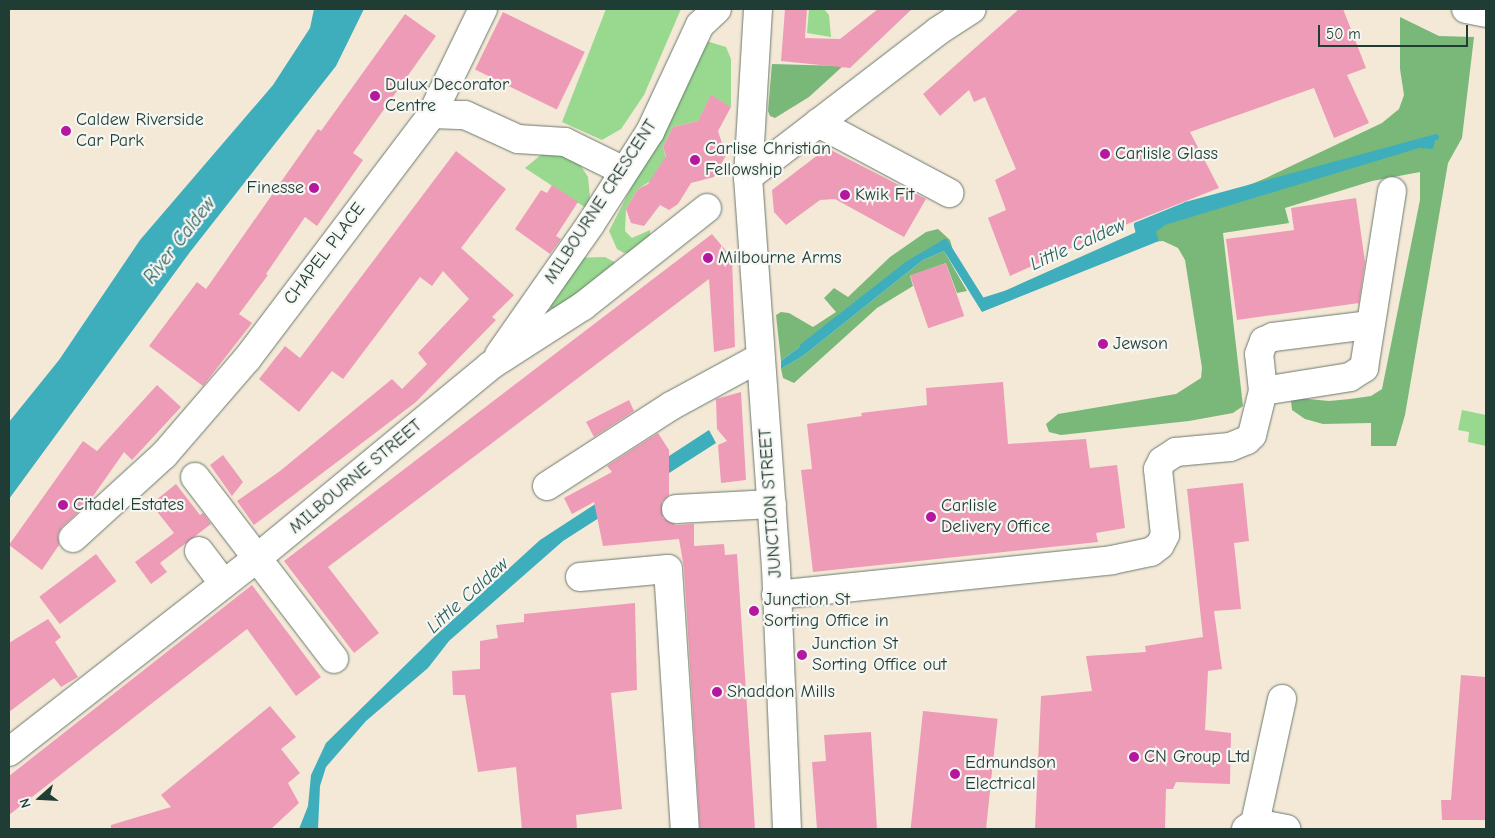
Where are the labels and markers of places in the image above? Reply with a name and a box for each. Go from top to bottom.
place label: Dulux Decorator Centre [385,75,509,118]
marker: Dulux Decorator Centre [369,90,381,102]
place label: Caldew Riverside Car Park [76,110,204,152]
marker: Caldew Riverside Car Park [60,125,72,137]
place label: Carlise Christian Fellowship [705,139,831,182]
place label: Carlisle Glass [1115,143,1218,165]
marker: Carlisle Glass [1099,148,1111,160]
marker: Carlise Christian Fellowship [689,154,701,166]
place label: Finesse [247,177,304,199]
marker: Finesse [308,182,320,194]
place label: Kwik Fit [855,184,914,206]
marker: Kwik Fit [839,189,851,201]
place label: Milbourne Arms [718,247,842,269]
marker: Milbourne Arms [702,252,714,264]
place label: Jewson [1113,333,1168,355]
marker: Jewson [1097,338,1109,350]
place label: Citadel Estates [73,494,184,516]
place label: Carlisle Delivery Office [941,496,1050,538]
marker: Citadel Estates [57,499,69,511]
marker: Carlisle Delivery Office [925,511,937,523]
place label: Junction St Sorting Office in [764,590,889,632]
marker: Junction St Sorting Office in [748,605,760,617]
place label: Junction St Sorting Office out [812,634,947,676]
marker: Junction St Sorting Office out [796,649,808,661]
place label: Shaddon Mills [727,681,835,703]
marker: Shaddon Mills [711,686,723,698]
place label: CN Group Ltd [1144,746,1250,768]
marker: CN Group Ltd [1128,751,1140,763]
place label: Edmundson Electrical [965,753,1056,796]
marker: Edmundson Electrical [949,768,961,780]

